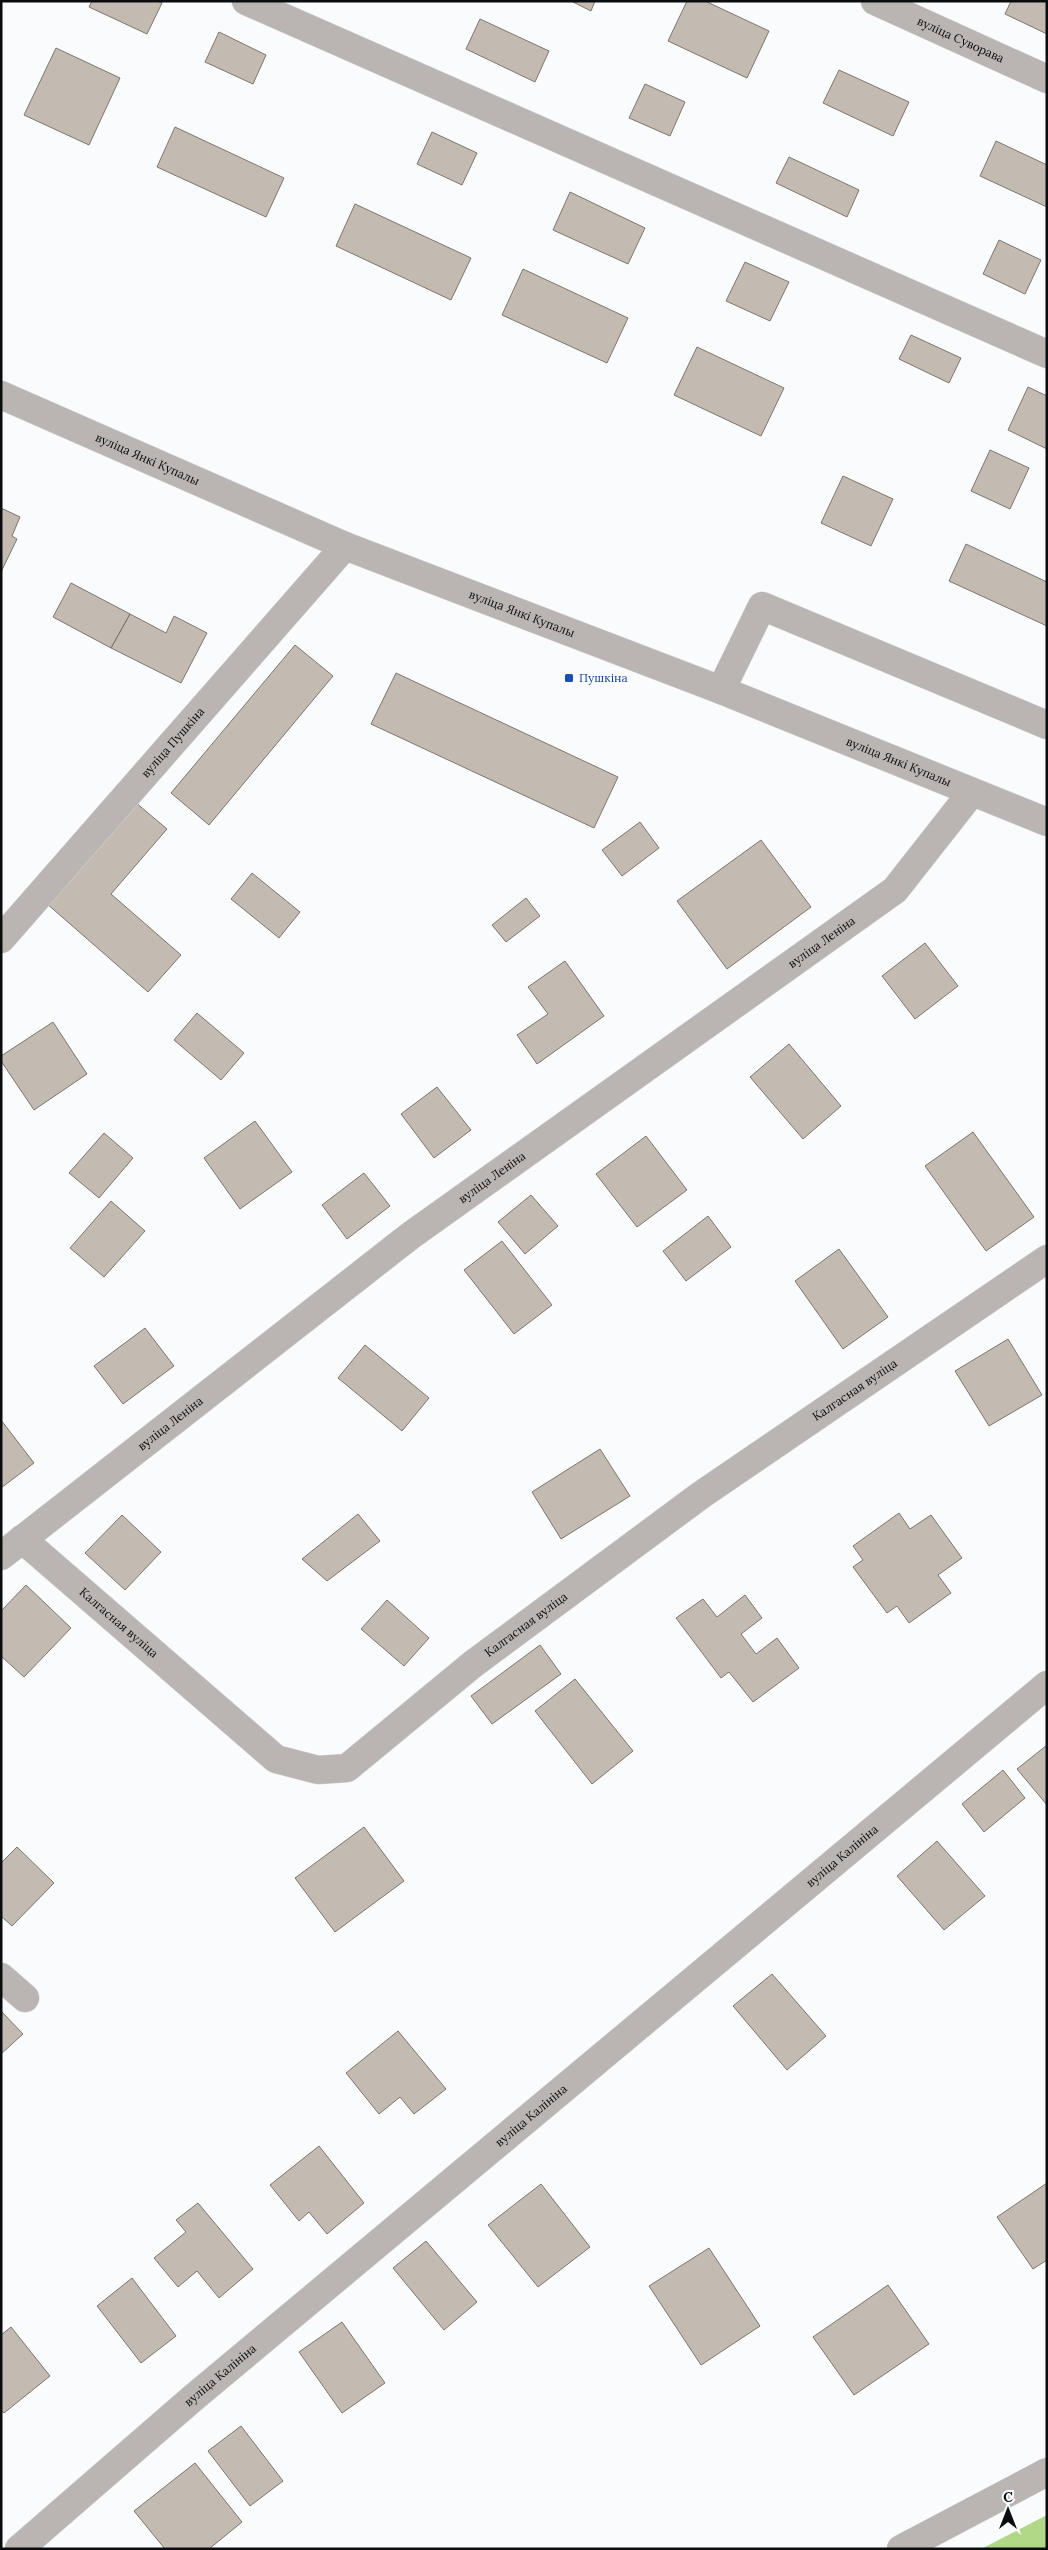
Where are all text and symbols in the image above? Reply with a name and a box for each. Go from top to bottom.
street label: вуліца Суворава [915,13,1007,66]
street label: вуліца Янкі Купалы [93,429,202,488]
street label: вуліца Янкі Купалы [467,586,577,640]
place label: Пушкіна [579,670,628,685]
marker: Пушкіна [563,672,575,684]
street label: вуліца Пушкіна [138,704,207,781]
street label: вуліца Янкі Купалы [844,733,954,789]
street label: вуліца Леніна [785,913,858,971]
street label: вуліца Леніна [455,1148,528,1206]
street label: Калгасная вуліца [809,1355,900,1424]
street label: вуліца Леніна [134,1393,206,1453]
street label: Калгасная вуліца [77,1584,162,1661]
street label: Калгасная вуліца [481,1589,570,1660]
street label: вуліца Калініна [803,1821,881,1890]
street label: вуліца Калініна [492,2081,570,2150]
street label: вуліца Калініна [181,2340,259,2409]
north arrow [983,2485,1033,2535]
text: С [1003,2488,1013,2506]

